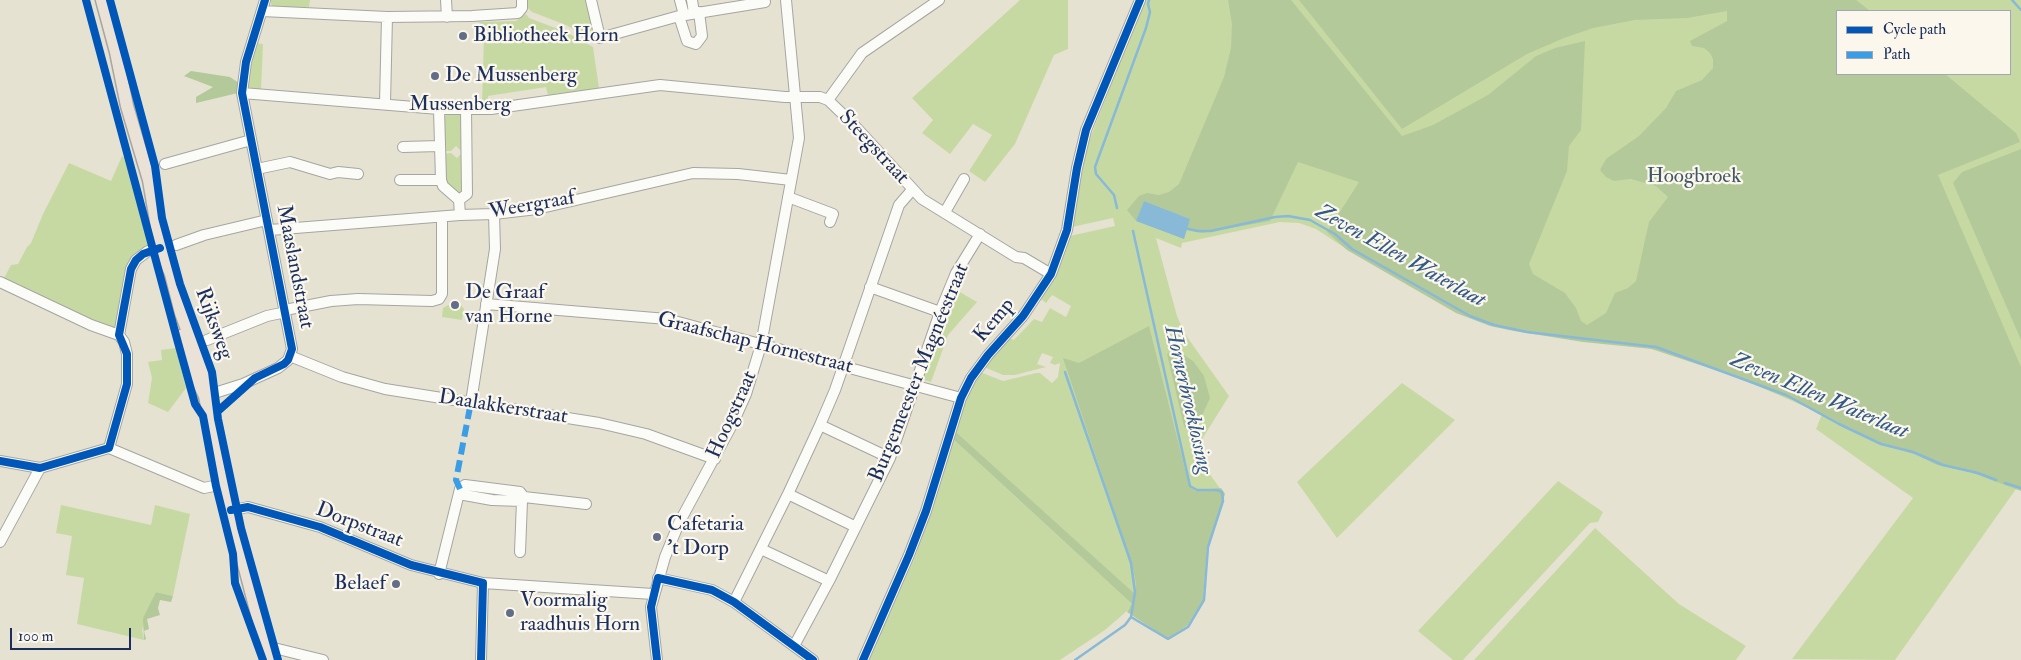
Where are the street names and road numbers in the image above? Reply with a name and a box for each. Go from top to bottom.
street label: Mussenberg [409,92,511,118]
street label: Steegstraat [832,106,914,190]
street label: Weergraaf [487,186,577,226]
street label: Maaslandstraat [270,203,318,331]
street label: Burgemeester Magnéestraat [865,260,975,486]
street label: Rijksweg [188,285,238,363]
street label: Kemp [969,294,1021,348]
street label: Graafschap Hornestraat [655,308,855,380]
street label: Hoogstraat [702,367,764,463]
street label: Daalakkerstraat [437,385,569,431]
street label: Dorpstraat [312,498,406,554]

